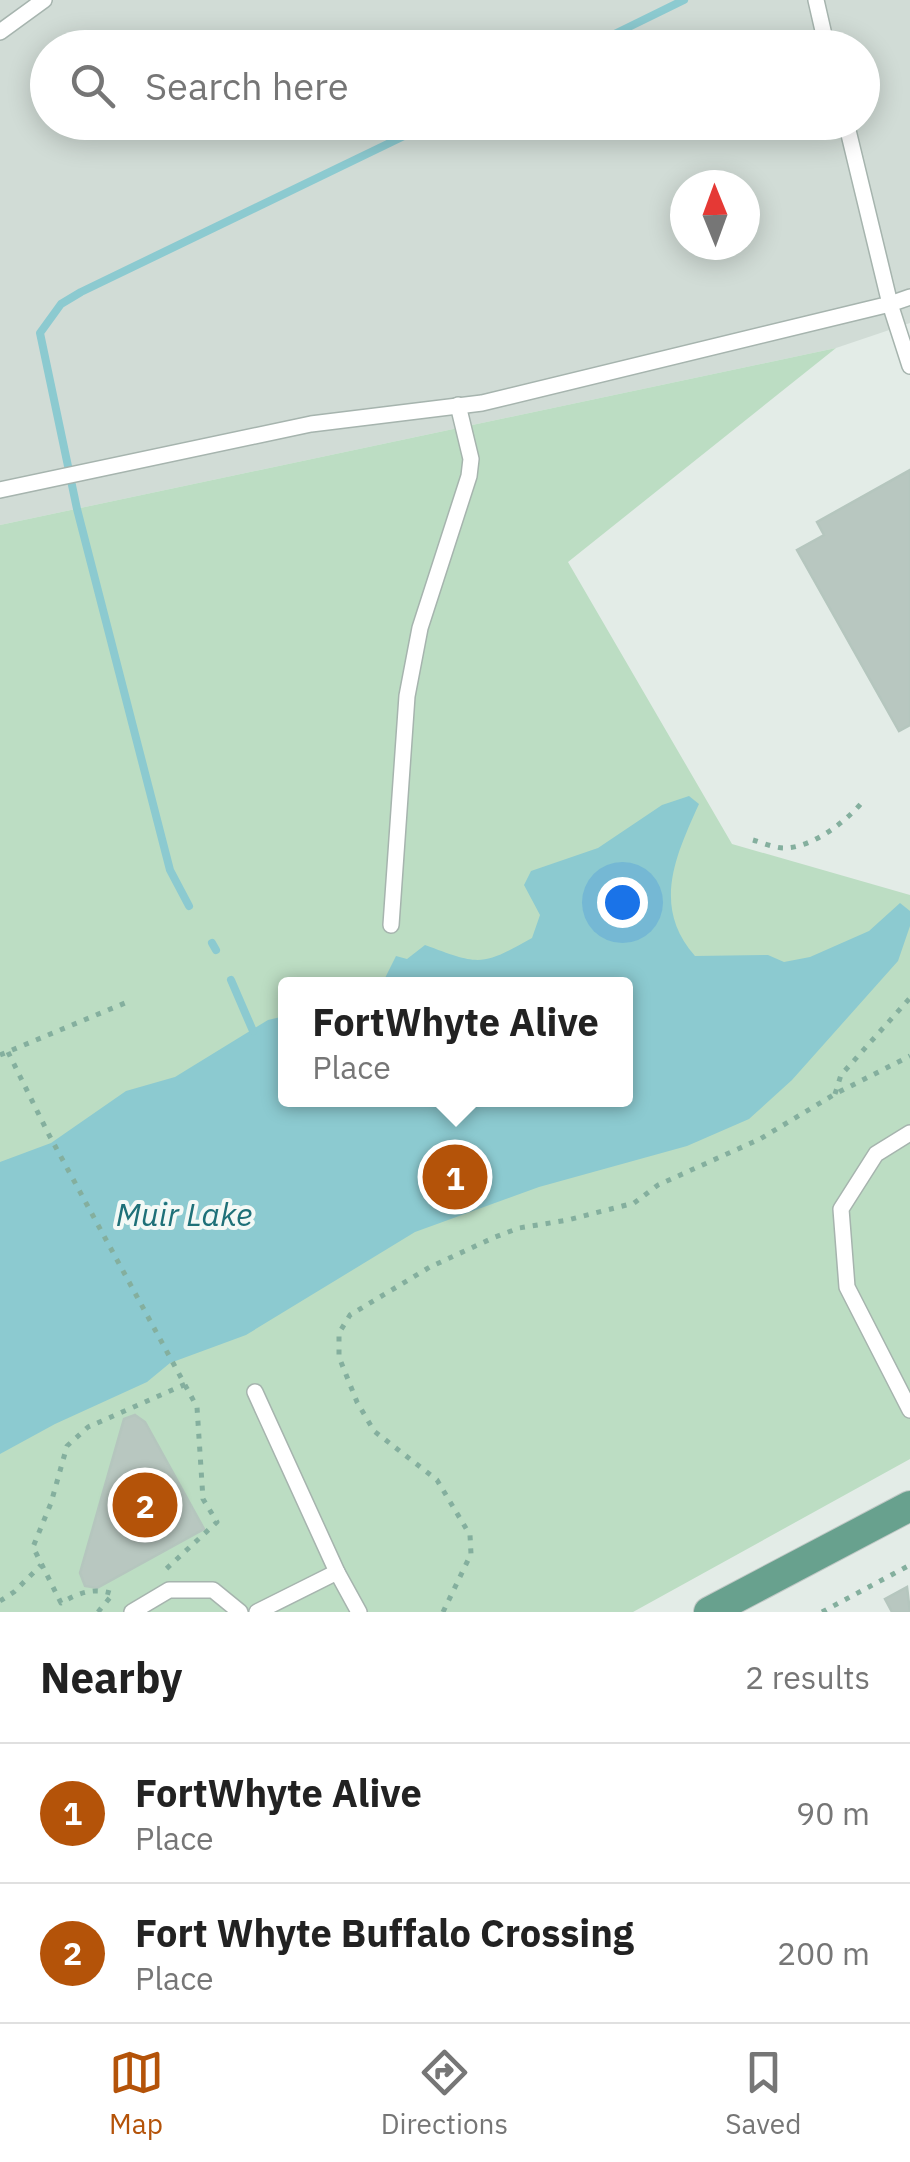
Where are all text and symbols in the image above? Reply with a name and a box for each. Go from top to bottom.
search box [30,30,880,140]
icon: search [65,58,120,113]
text: Search here [145,61,349,110]
north arrow [670,170,760,260]
your location [597,877,648,928]
popup [278,977,633,1107]
text: FortWhyte Alive [312,997,599,1046]
text: Place [312,1046,391,1088]
pin: 1 [422,1140,488,1214]
water label: Muir Lake [116,1193,252,1235]
pin: 2 [112,1468,178,1542]
text: Nearby [40,1650,182,1705]
text: 2 results [745,1656,870,1698]
text: FortWhyte Alive [135,1768,422,1817]
text: 1 [63,1792,82,1834]
text: 90 m [796,1792,870,1834]
text: Place [135,1817,214,1859]
text: Fort Whyte Buffalo Crossing [135,1908,634,1957]
text: 2 [63,1932,82,1974]
text: 200 m [777,1932,870,1974]
text: Place [135,1957,214,1999]
tab: Map [109,2045,164,2142]
tab: Directions [381,2045,508,2142]
tab: Saved [725,2045,801,2142]

